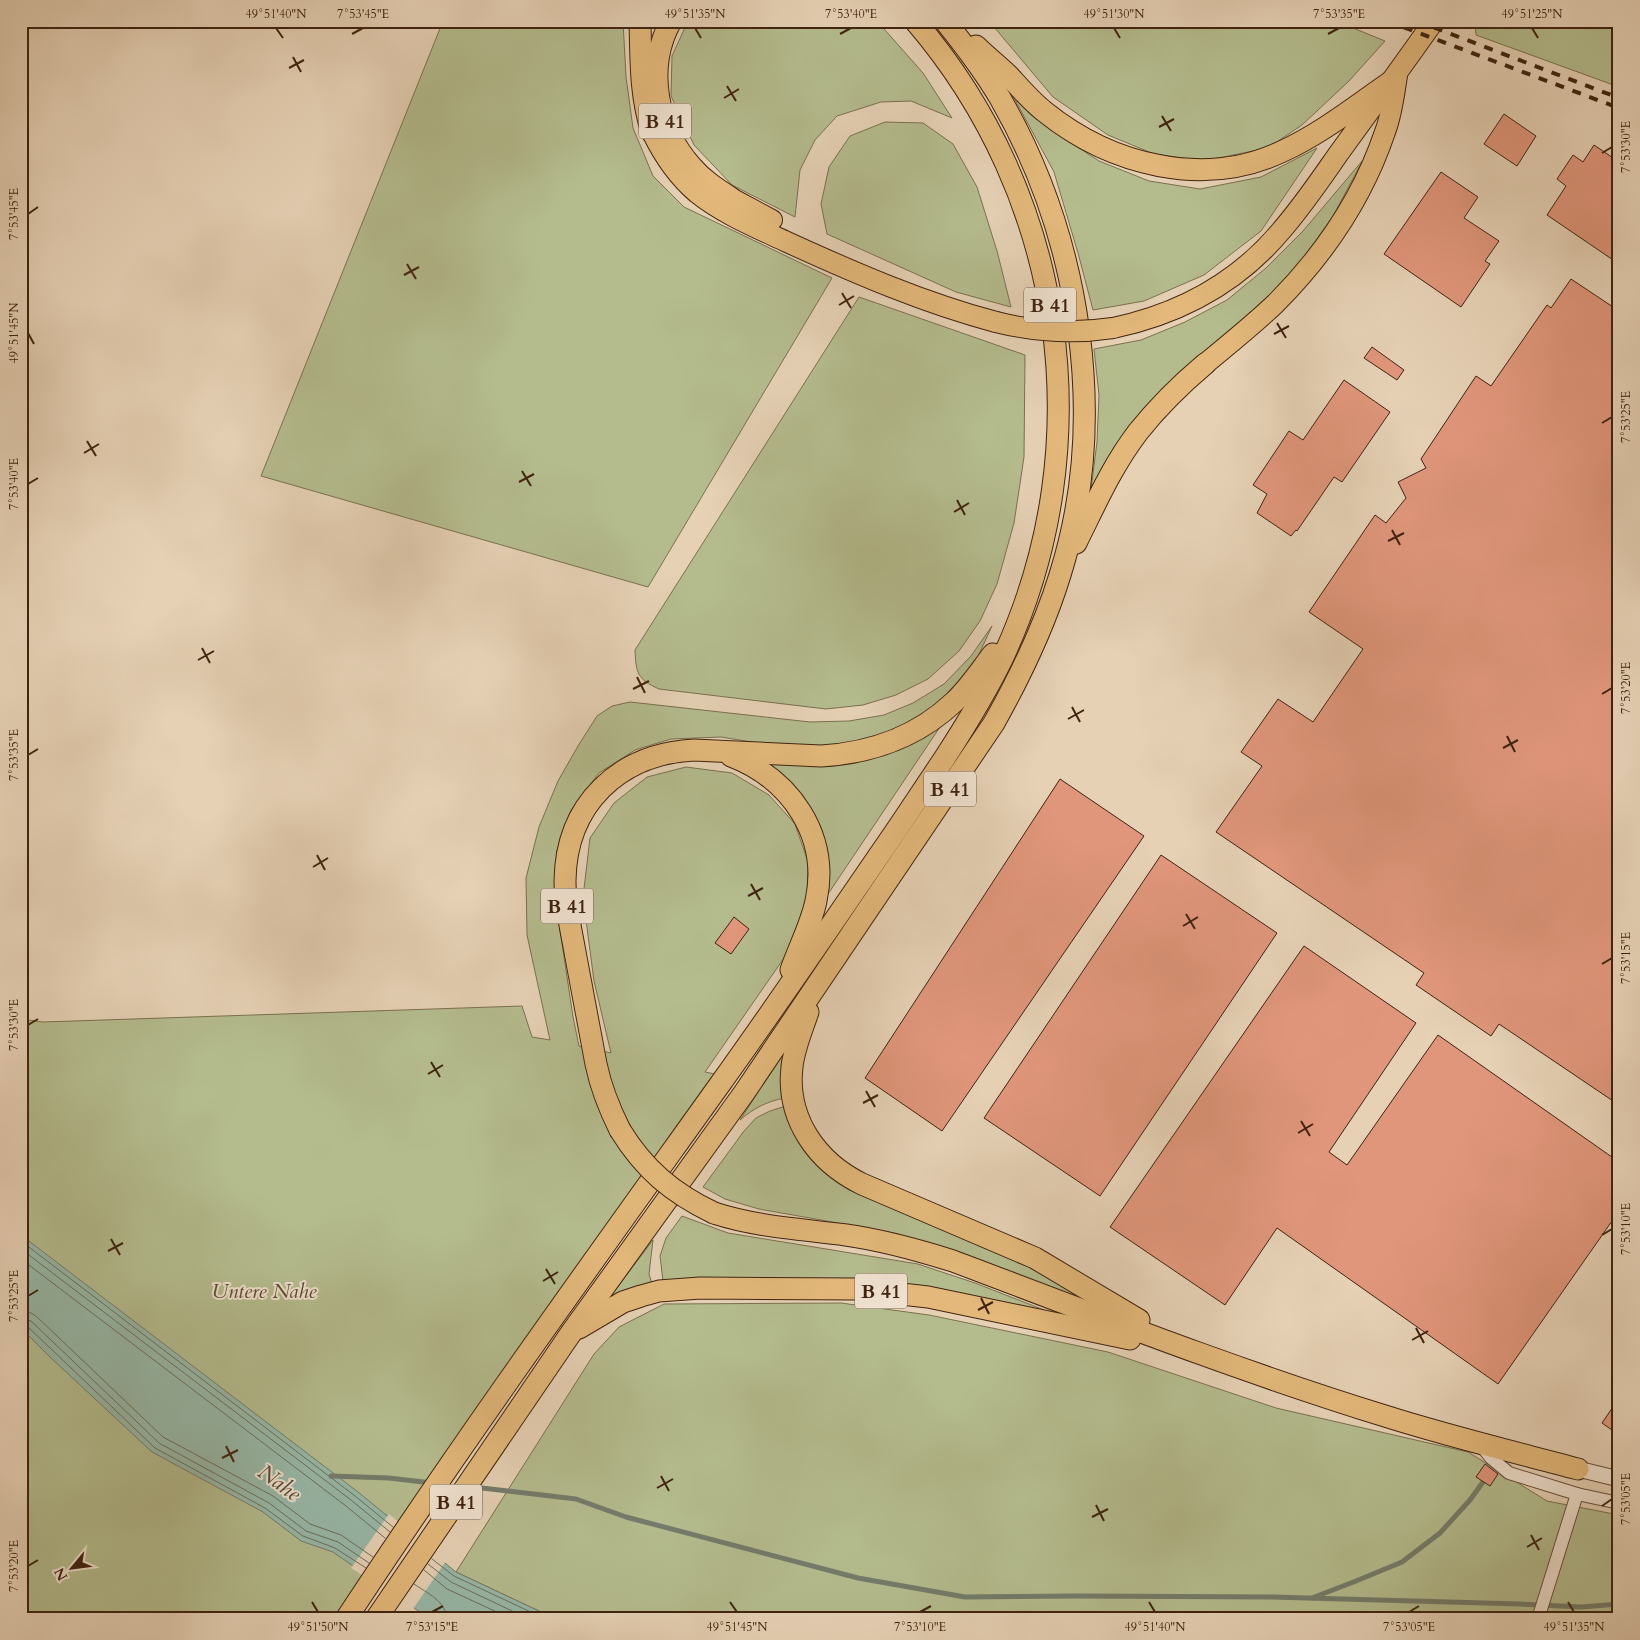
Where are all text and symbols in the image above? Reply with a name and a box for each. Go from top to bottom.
text: 49°51'40"N [246,6,307,22]
text: 7°53'45"E [337,6,389,22]
text: 49°51'35"N [665,6,726,22]
text: 7°53'40"E [825,6,877,22]
text: 49°51'30"N [1084,6,1145,22]
text: 7°53'35"E [1313,6,1365,22]
text: 49°51'25"N [1502,6,1563,22]
road number: B 41 [639,104,691,138]
text: 7°53'30"E [1618,121,1634,173]
text: 7°53'45"E [6,188,22,240]
road number: B 41 [1024,288,1076,322]
text: 49°51'45"N [6,302,22,363]
text: 7°53'25"E [1618,391,1634,443]
text: 7°53'40"E [6,458,22,510]
text: 7°53'20"E [1618,662,1634,714]
text: 7°53'35"E [6,729,22,781]
road number: B 41 [924,772,976,806]
road number: B 41 [541,888,593,924]
text: 7°53'15"E [1618,932,1634,984]
text: 7°53'30"E [6,999,22,1051]
text: 7°53'10"E [1618,1203,1634,1255]
text: 7°53'25"E [6,1270,22,1322]
road number: B 41 [855,1274,907,1308]
park label: Untere Nahe [211,1277,318,1306]
water label: Nahe [252,1457,307,1509]
text: 7°53'05"E [1618,1473,1634,1525]
road number: B 41 [430,1484,482,1520]
text: 7°53'20"E [6,1540,22,1592]
north arrow [48,1542,98,1592]
text: N [50,1564,72,1584]
text: 49°51'50"N [288,1619,349,1635]
text: 7°53'15"E [406,1619,458,1635]
text: 49°51'45"N [707,1619,768,1635]
text: 7°53'10"E [894,1619,946,1635]
text: 49°51'40"N [1125,1619,1186,1635]
text: 7°53'05"E [1383,1619,1435,1635]
text: 49°51'35"N [1544,1619,1605,1635]

